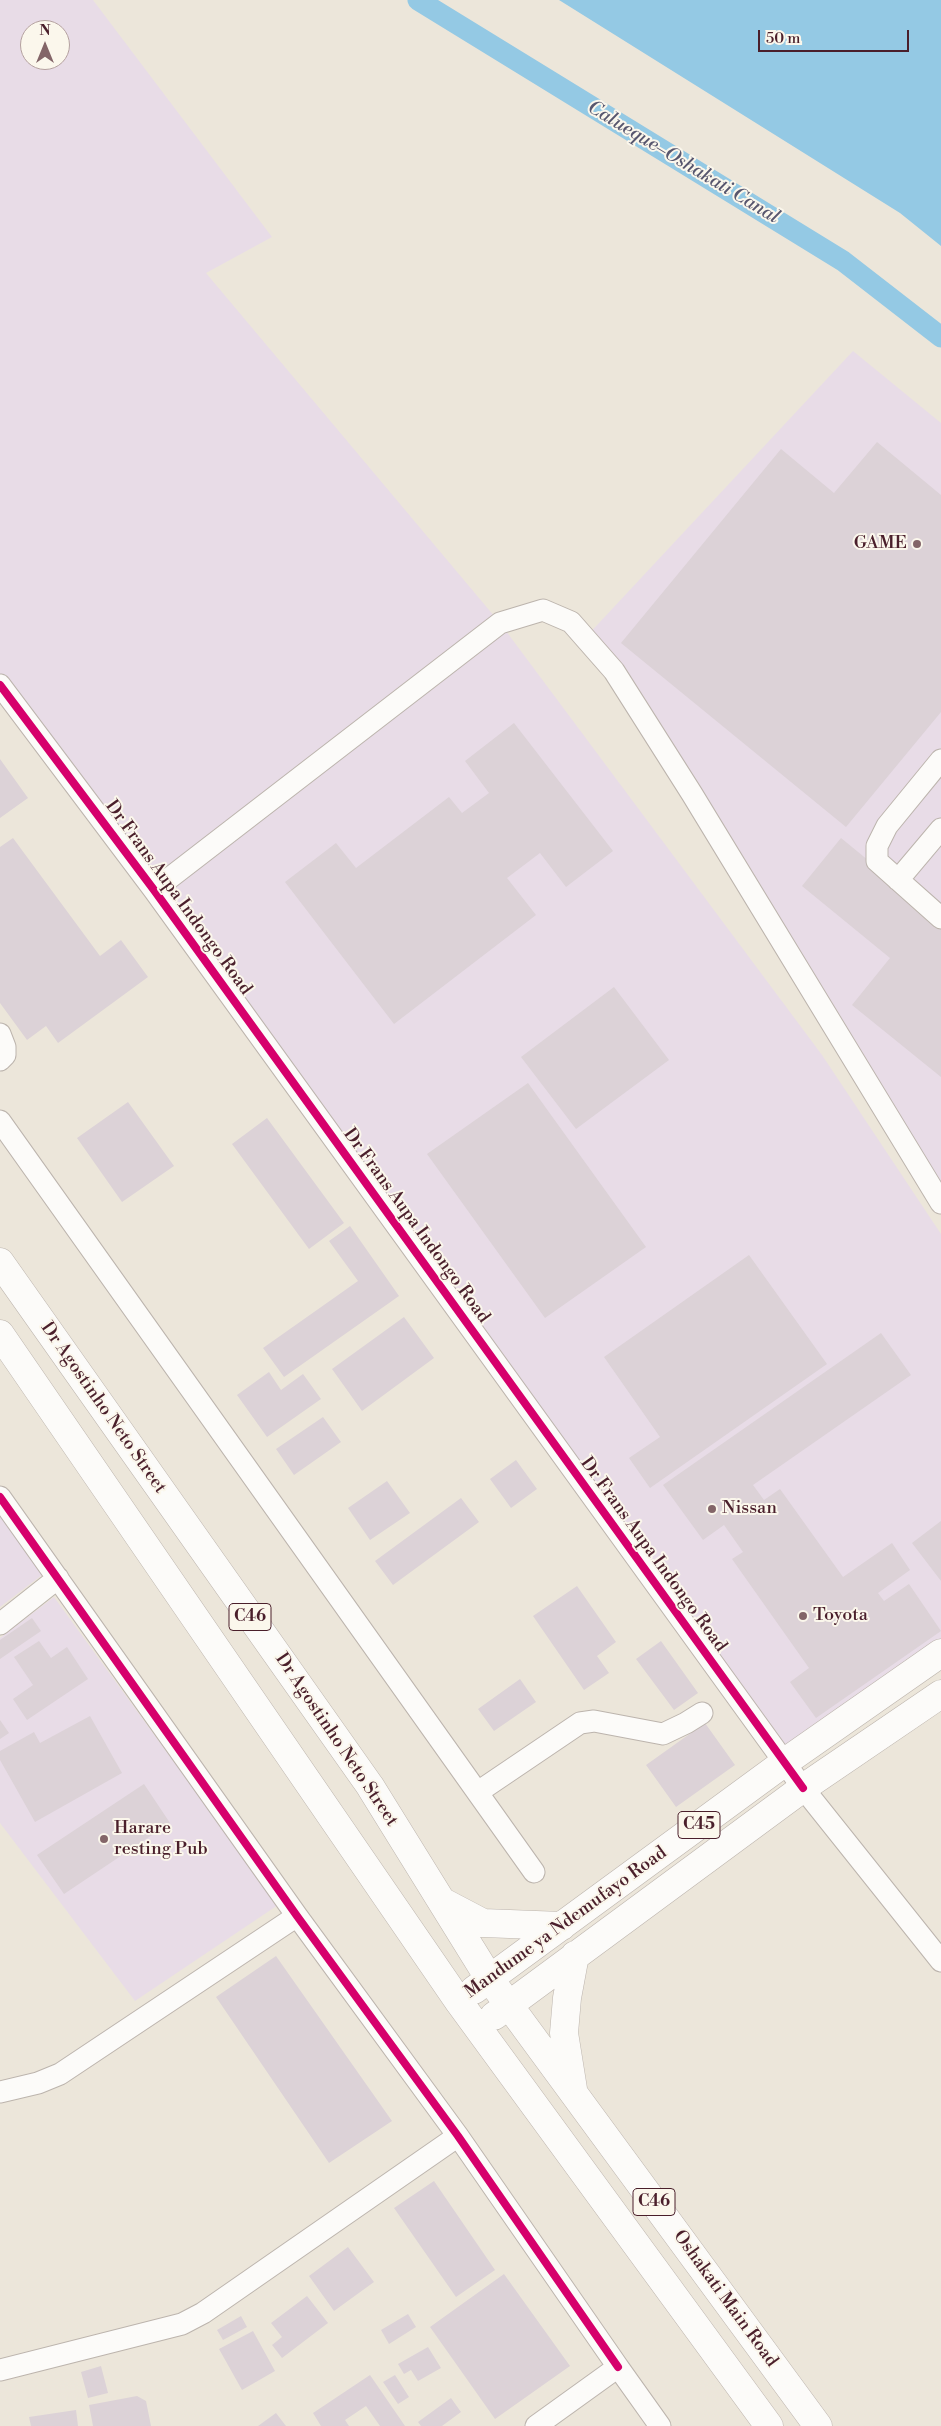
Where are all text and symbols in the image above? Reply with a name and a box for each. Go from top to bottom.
north arrow [20,20,70,70]
scale bar [761,20,912,52]
text: N [39,22,51,40]
text: 50 m [766,29,800,48]
water label: Calueque–Oshakati Canal [583,97,783,229]
place label: GAME [854,533,907,555]
marker: GAME [911,538,923,550]
street label: Dr Frans Aupa Indongo Road [100,796,256,1000]
street label: Dr Frans Aupa Indongo Road [338,1124,494,1328]
street label: Dr Agostinho Neto Street [36,1318,170,1498]
street label: Dr Frans Aupa Indongo Road [575,1453,731,1657]
place label: Nissan [722,1498,777,1520]
marker: Nissan [706,1503,718,1515]
road number: C46 [229,1604,271,1630]
place label: Toyota [813,1605,868,1627]
marker: Toyota [797,1610,809,1622]
street label: Dr Agostinho Neto Street [270,1649,402,1831]
road number: C45 [678,1812,720,1838]
place label: Harare resting Pub [114,1818,208,1860]
marker: Harare resting Pub [98,1833,110,1845]
street label: Mandume ya Ndemufayo Road [461,1842,671,2004]
road number: C46 [633,2188,675,2216]
street label: Oshakati Main Road [668,2226,782,2372]

